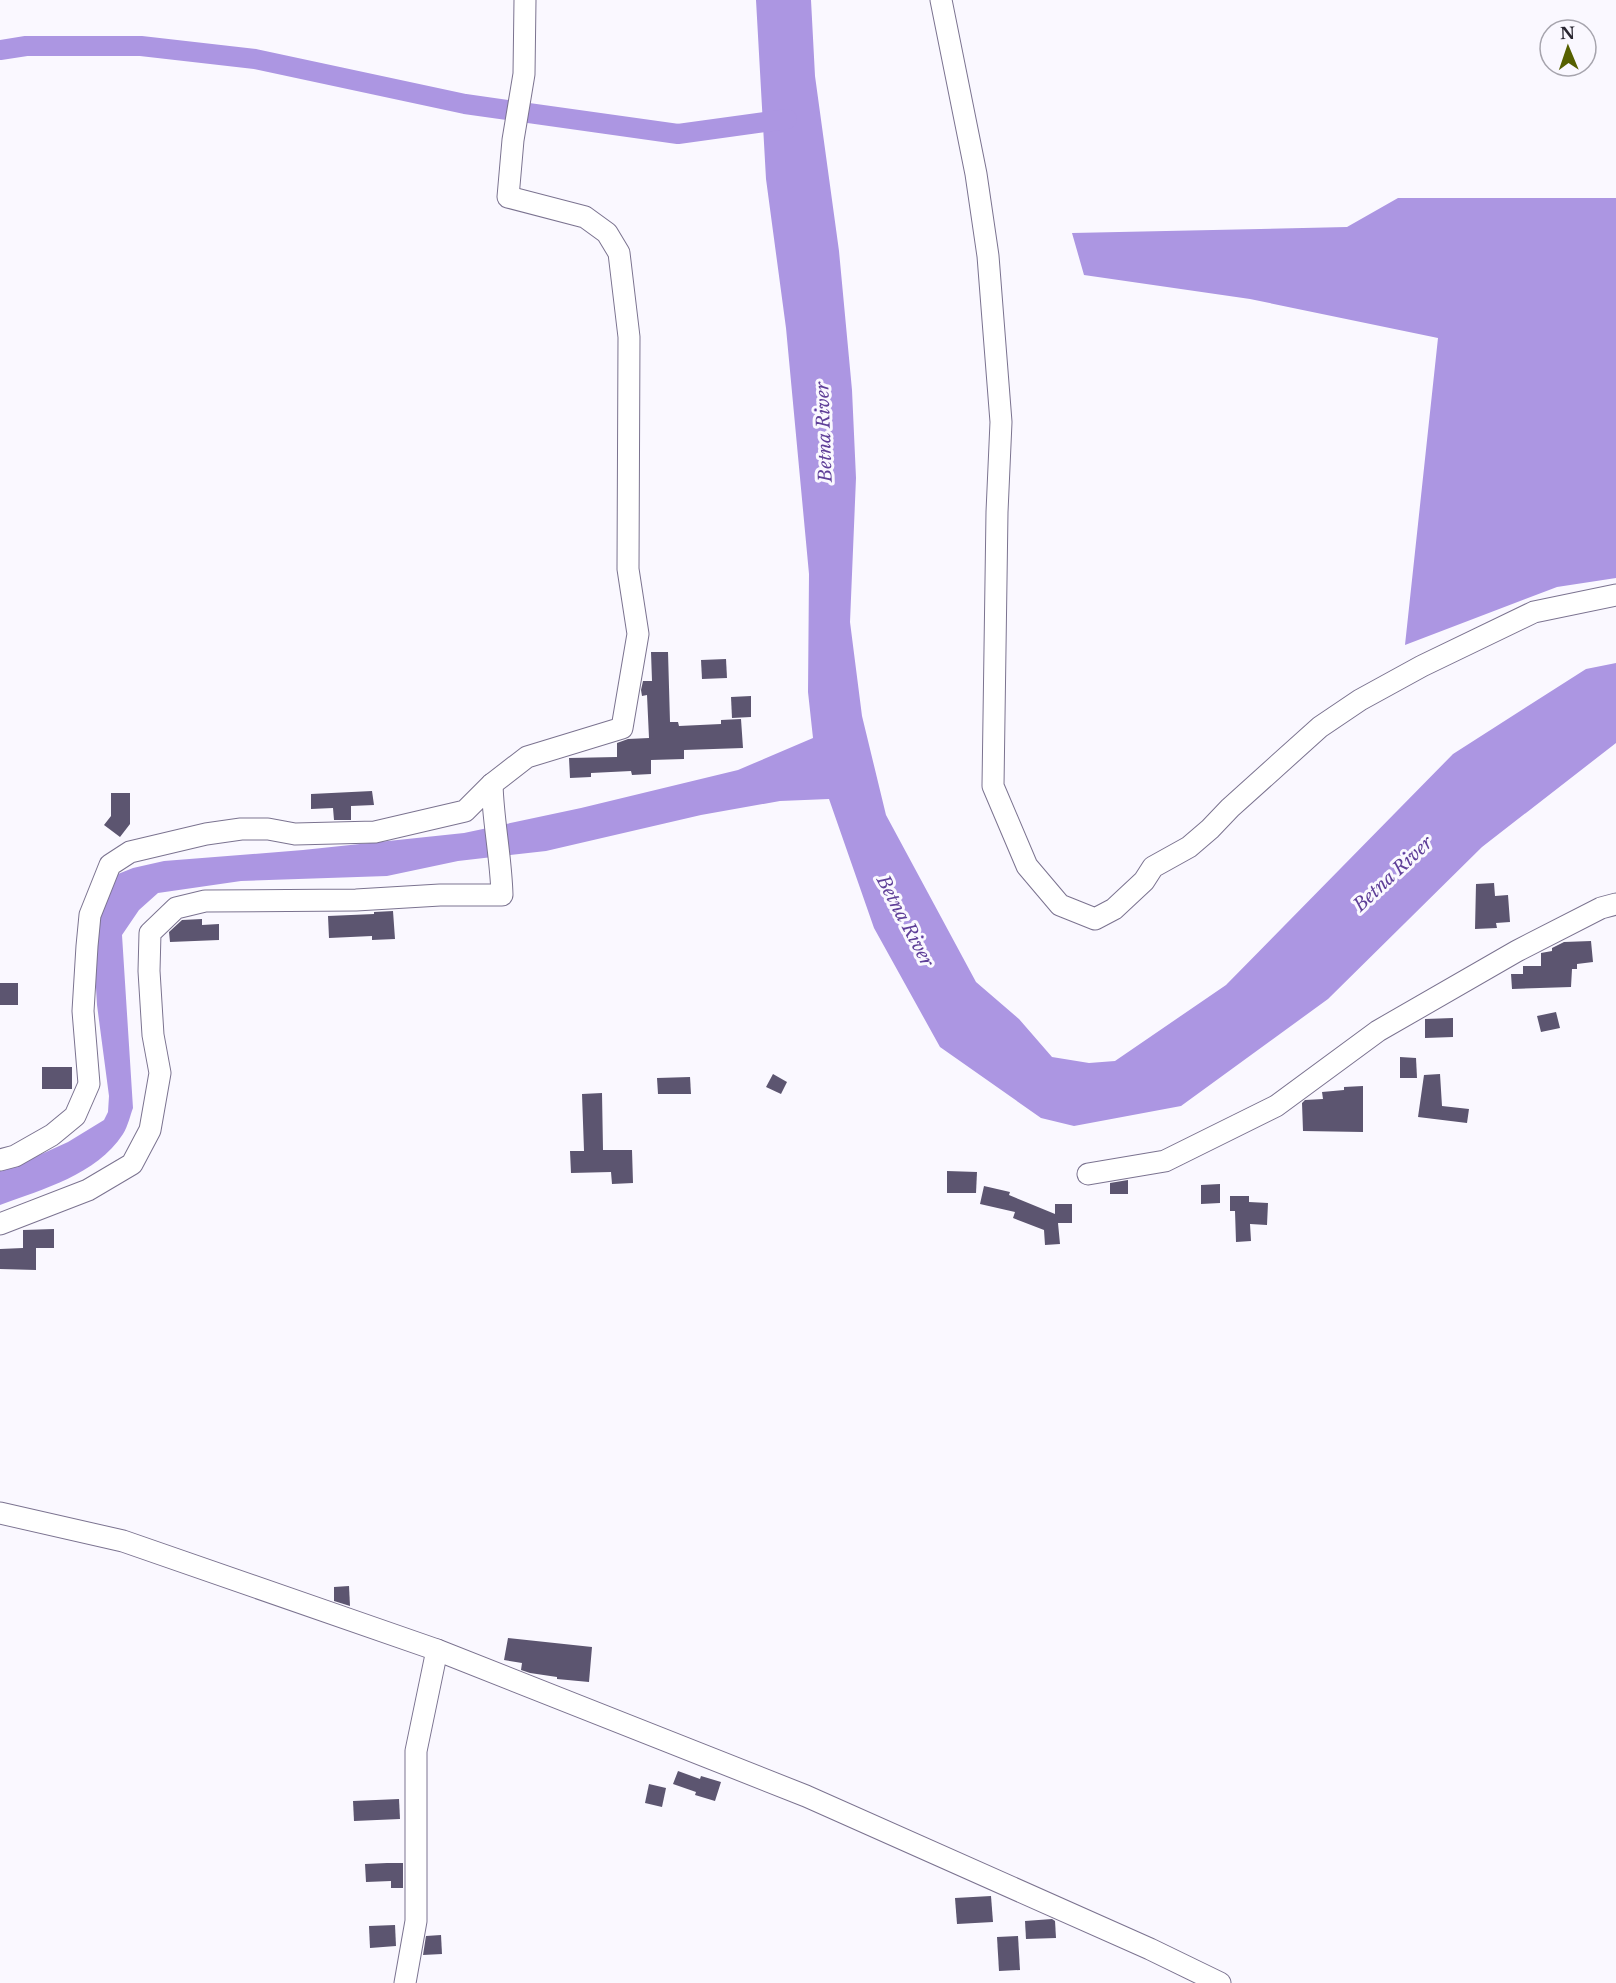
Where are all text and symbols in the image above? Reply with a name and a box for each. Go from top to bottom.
north arrow [1538,18,1598,78]
text: N [1560,23,1575,43]
water label: Betna River [811,381,837,484]
water label: Betna River [1348,831,1438,917]
water label: Betna River [871,871,939,971]

